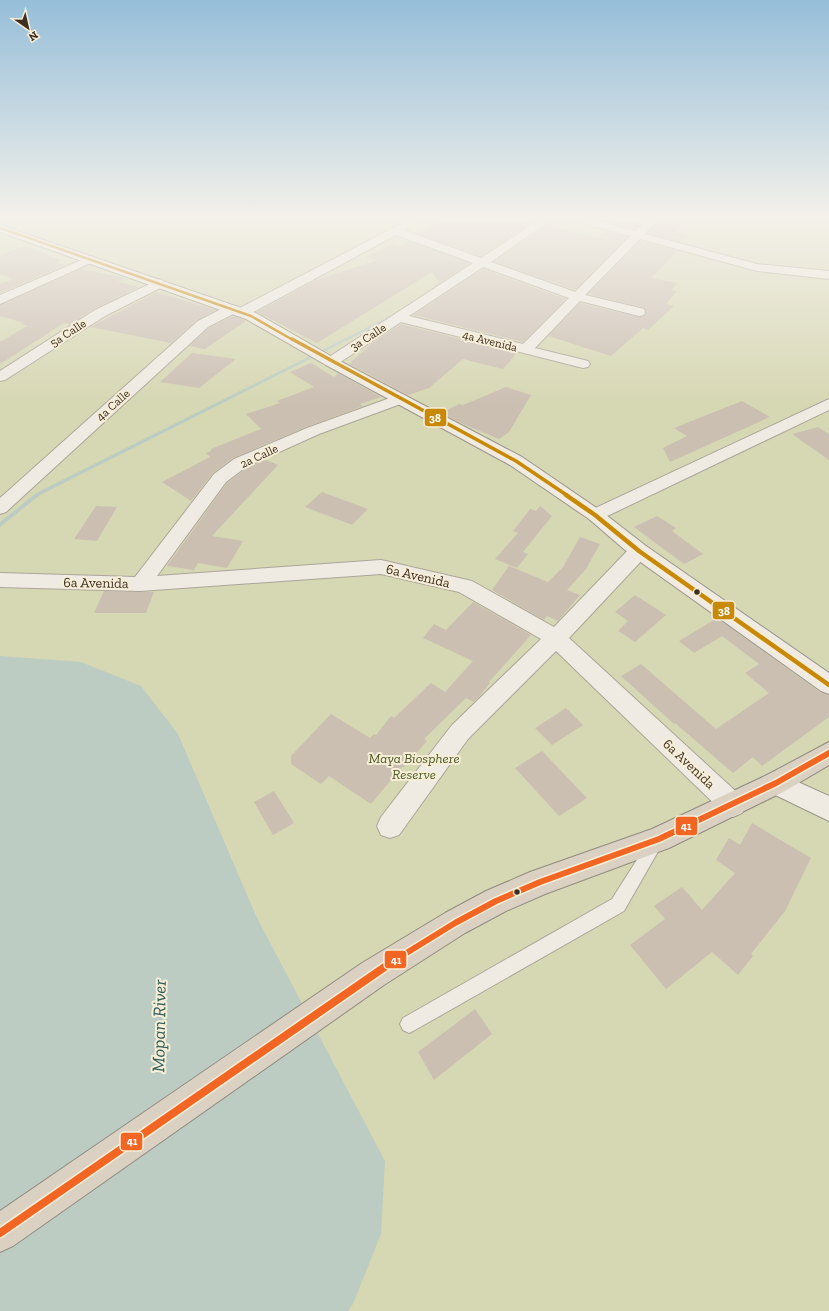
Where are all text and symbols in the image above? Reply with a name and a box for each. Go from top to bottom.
north arrow [8,8,48,48]
text: N [26,28,40,44]
street label: 5a Calle [47,316,89,350]
street label: 3a Calle [347,320,389,354]
street label: 4a Avenida [461,327,519,355]
street label: 4a Calle [93,386,133,424]
line badge: 38 [424,408,447,427]
text: 38 [429,412,441,425]
street label: 2a Calle [238,441,281,471]
street label: 6a Avenida [384,560,452,592]
street label: 6a Avenida [63,574,129,592]
unlabelled marker [692,587,702,597]
line badge: 38 [712,601,735,620]
text: 38 [718,605,730,618]
street label: 6a Avenida [659,736,719,793]
park label: Maya Biosphere Reserve [368,750,460,783]
line badge: 41 [675,816,698,836]
text: 41 [681,820,692,833]
unlabelled marker [512,887,522,897]
line badge: 41 [384,950,407,969]
text: 41 [391,954,402,967]
water label: Mopan River [147,979,171,1073]
line badge: 41 [120,1132,143,1151]
text: 41 [127,1135,138,1148]

